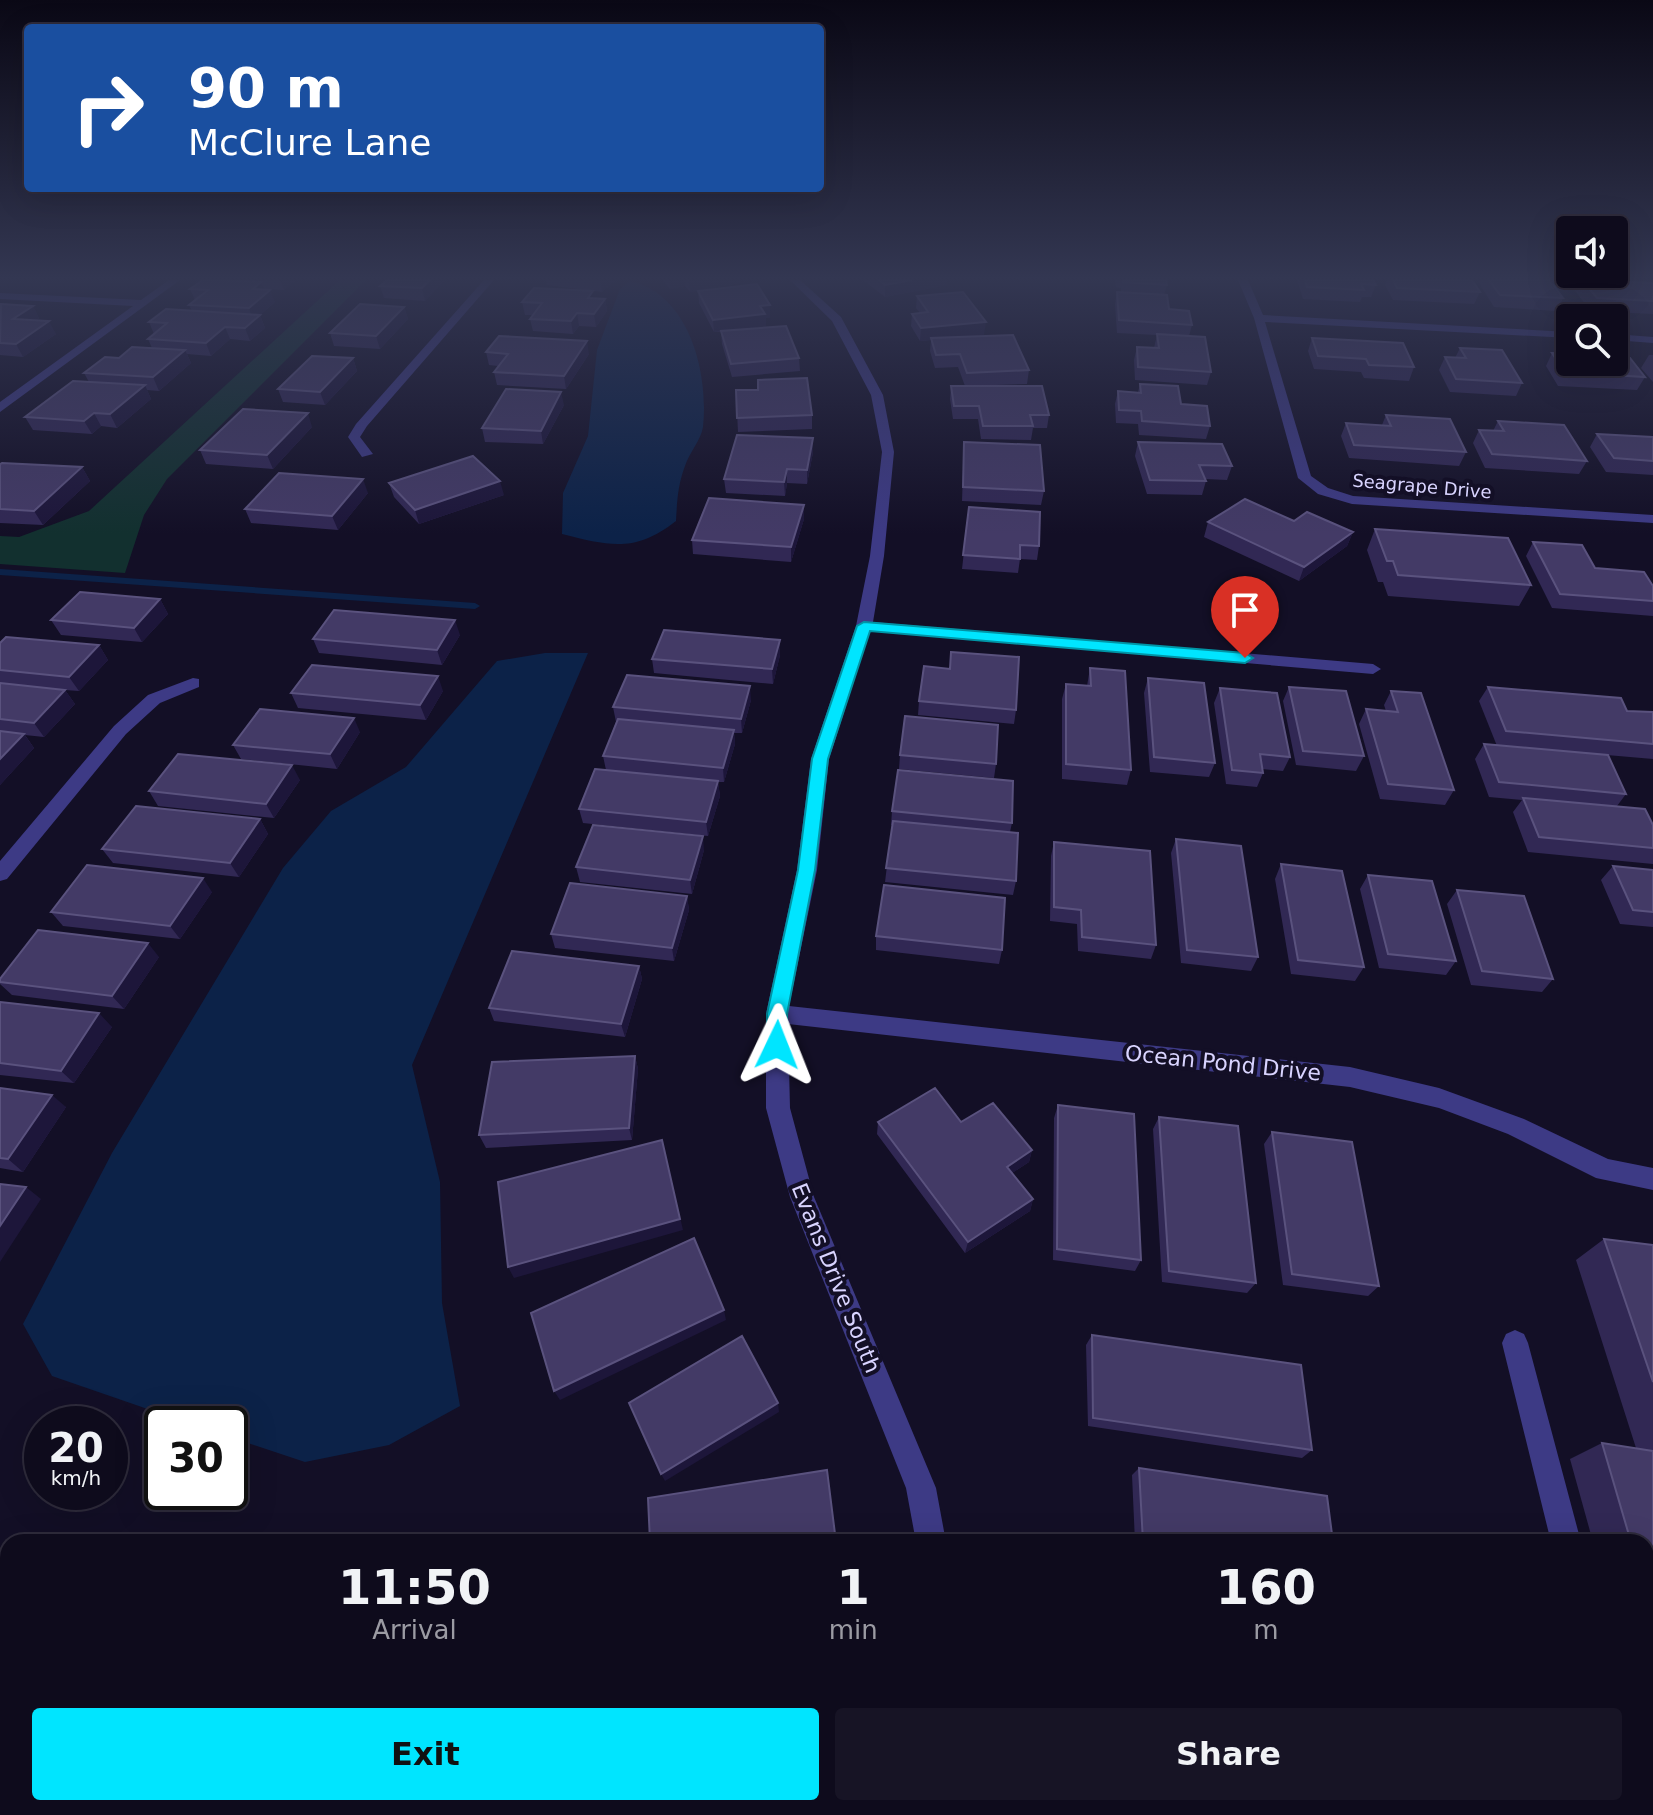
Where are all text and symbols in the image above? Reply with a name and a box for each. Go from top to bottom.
text: 90 m [188,55,344,120]
icon: right [56,56,160,160]
text: McClure Lane [188,122,432,163]
map controls [1556,216,1628,376]
button: sound [1556,216,1628,288]
button: search [1556,304,1628,376]
street label: Seagrape Drive [1352,469,1492,503]
pin [1211,576,1279,658]
icon: arrive [1223,588,1267,632]
position arrow [735,1003,819,1087]
street label: Ocean Pond Drive [1124,1040,1322,1086]
street label: Evans Drive South [787,1179,885,1377]
speed limit sign: 30 [144,1406,248,1510]
text: 20 [48,1425,104,1471]
text: km/h [51,1466,101,1490]
text: 11:50 [338,1559,491,1615]
text: 1 [837,1559,870,1615]
text: 160 [1216,1559,1316,1615]
text: Arrival [372,1615,457,1645]
text: min [829,1615,878,1645]
text: m [1253,1615,1279,1645]
button: Exit [32,1708,819,1800]
button: Share [835,1708,1622,1800]

